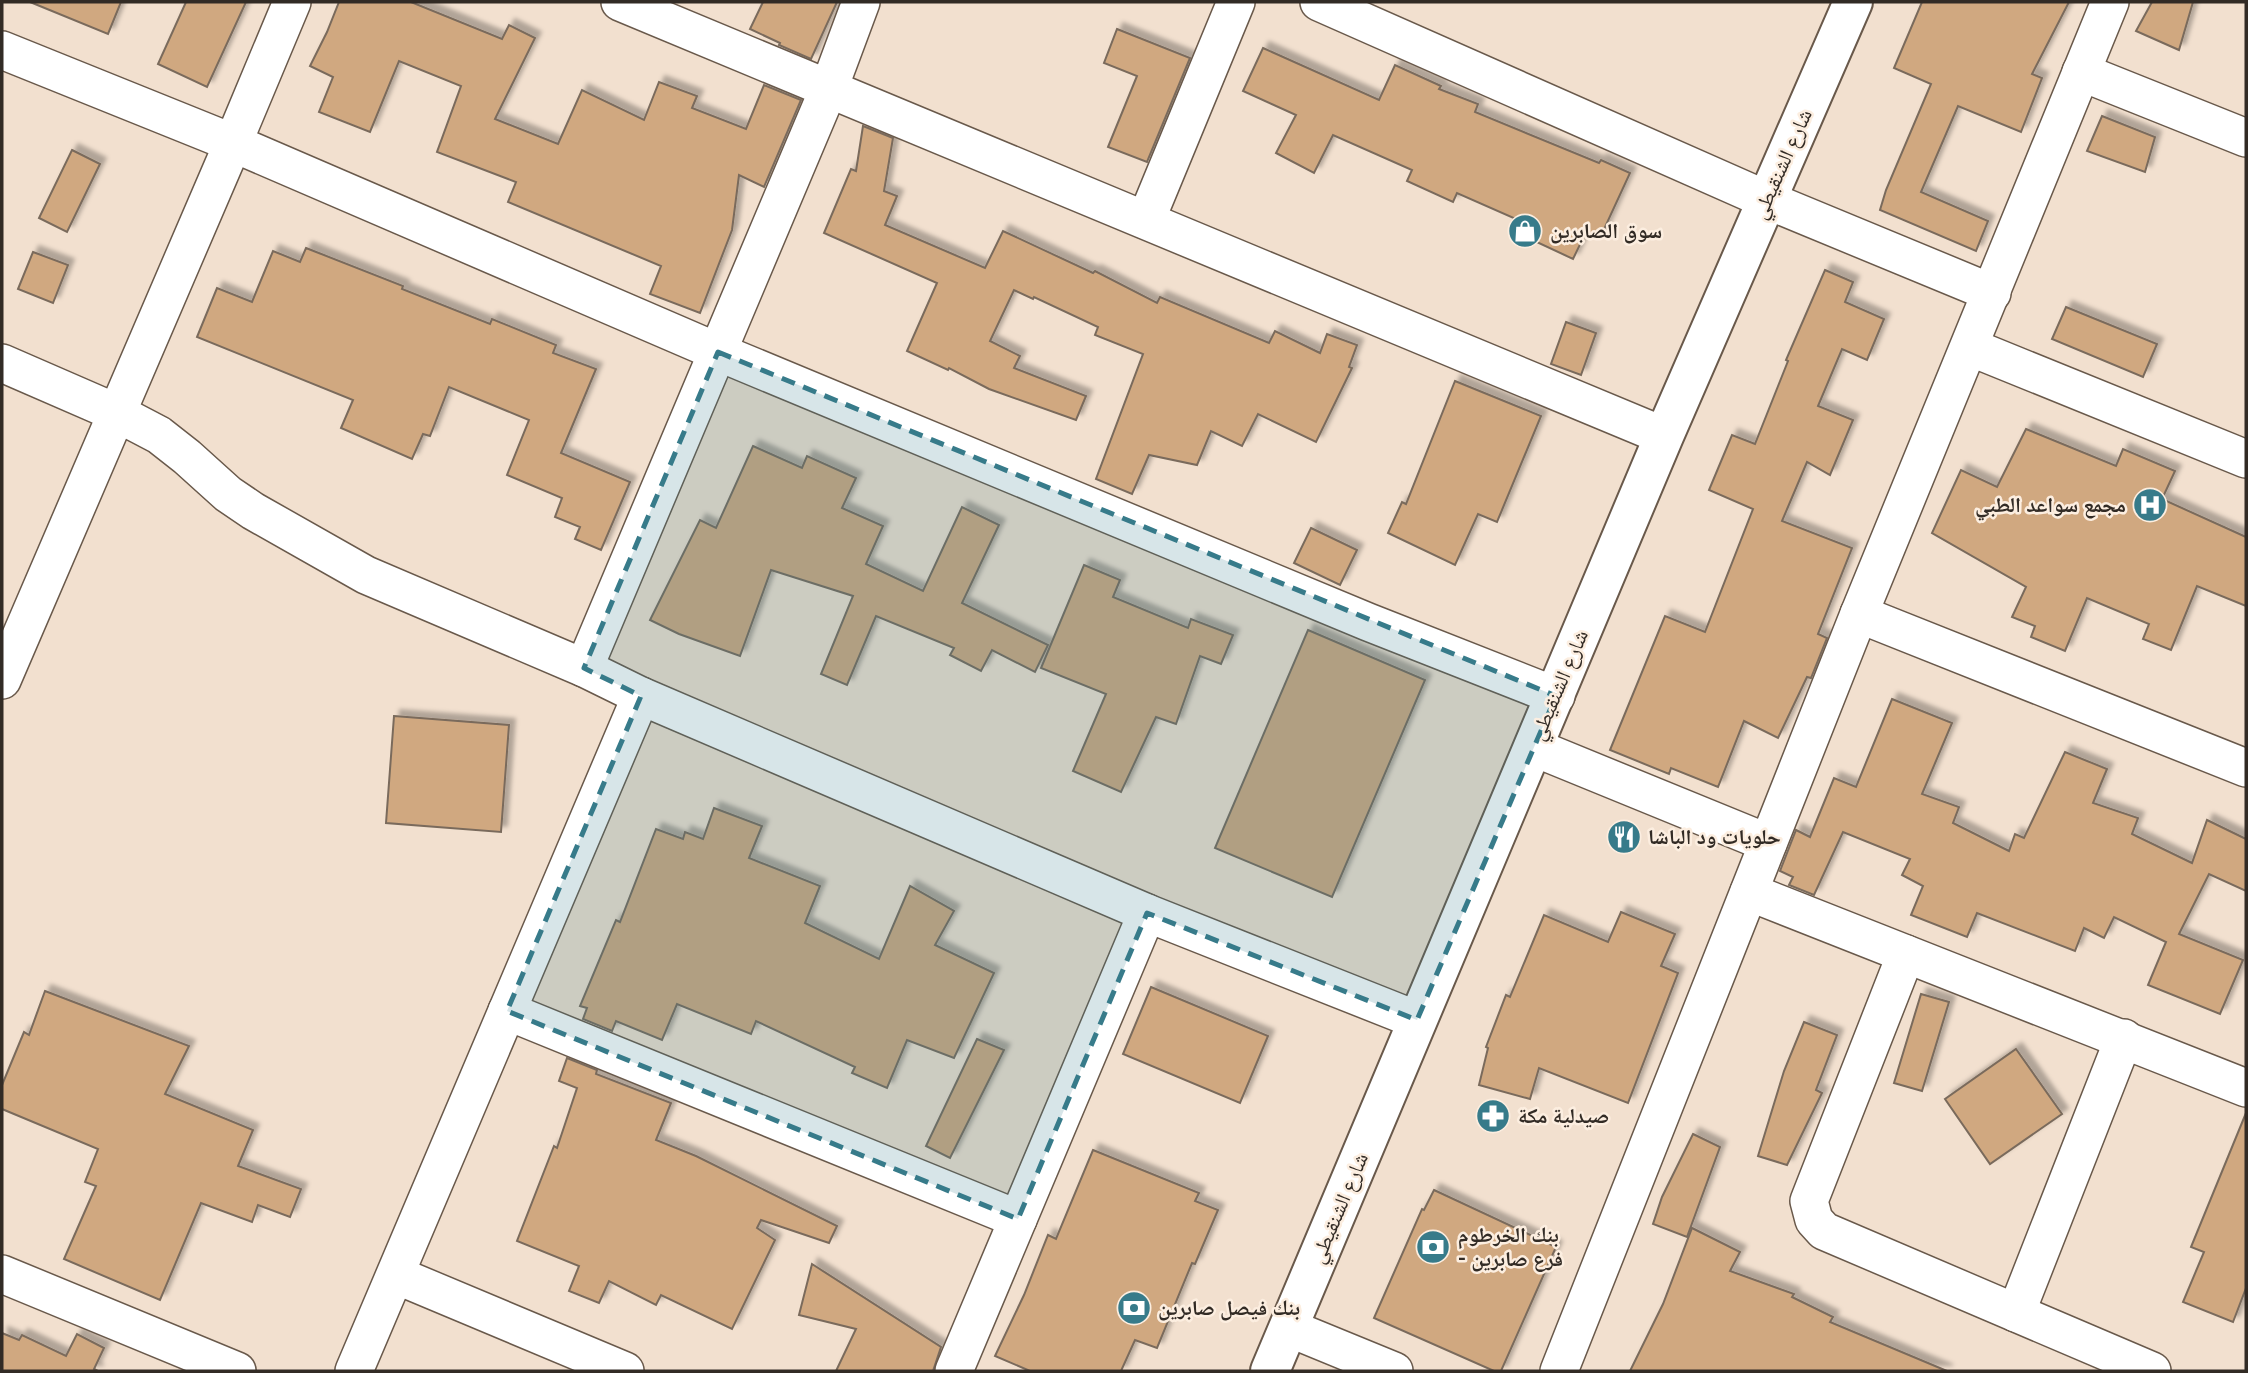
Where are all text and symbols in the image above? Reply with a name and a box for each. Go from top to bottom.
street label: شارع الشنقيطي [1747,105,1821,224]
shop icon: سوق الصابرين [1506,212,1544,250]
place label: سوق الصابرين [1550,219,1662,244]
hospital icon: مجمع سواعد الطبي [2131,486,2169,524]
place label: مجمع سواعد الطبي [1975,493,2126,521]
street label: شارع الشنقيطي [1525,626,1597,746]
restaurant icon: حلويات ود الباشا [1605,818,1643,856]
place label: حلويات ود الباشا [1648,825,1781,849]
pharmacy icon: صيدلية مكة [1474,1097,1512,1135]
place label: صيدلية مكة [1518,1104,1609,1128]
street label: شارع الشنقيطي [1305,1149,1377,1269]
place label: بنك الخرطوم - فرع صابرين [1458,1223,1563,1272]
bank icon: بنك الخرطوم - فرع صابرين [1414,1228,1452,1266]
bank icon: بنك فيصل صابرين [1115,1289,1153,1327]
place label: بنك فيصل صابرين [1158,1296,1300,1321]

